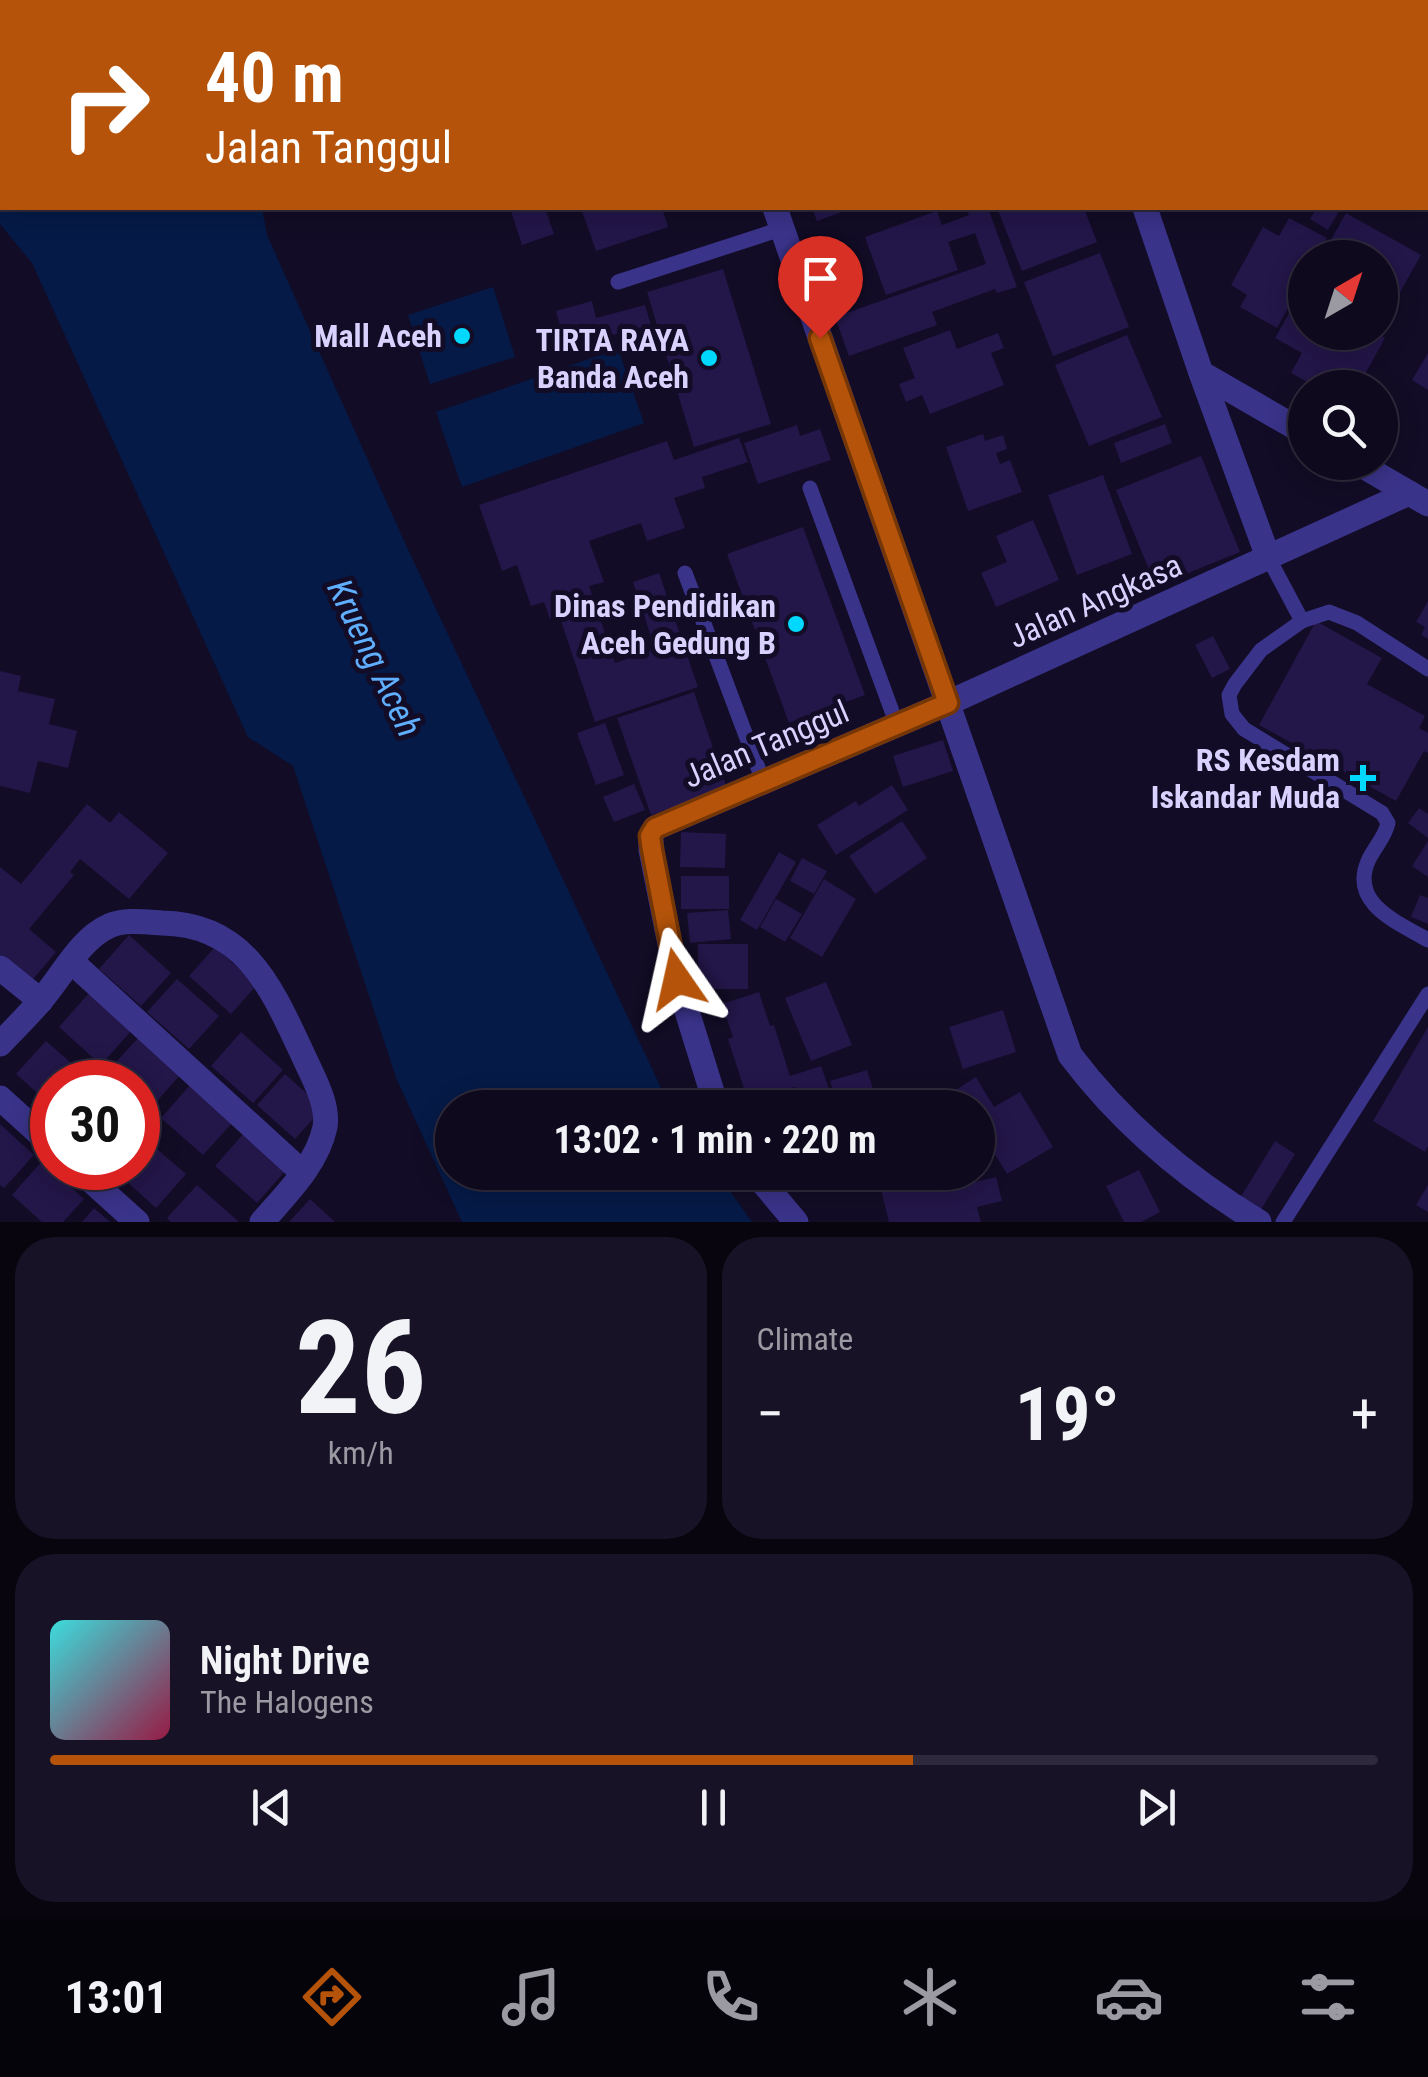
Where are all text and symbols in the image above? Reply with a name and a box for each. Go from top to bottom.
text: 40 m [205,37,344,119]
icon: right [40,40,170,170]
text: Jalan Tanggul [205,121,452,174]
pin [778,236,863,339]
north arrow [1288,240,1398,350]
map controls [1288,240,1398,480]
icon: arrive [793,251,848,306]
place label: Mall Aceh [314,317,442,355]
place label: TIRTA RAYA Banda Aceh [535,321,689,396]
marker: Mall Aceh [451,325,473,347]
marker: TIRTA RAYA Banda Aceh [698,347,720,369]
button: search [1288,370,1398,480]
street label: Jalan Angkasa [1002,546,1188,656]
water label: Krueng Aceh [318,573,430,743]
place label: Dinas Pendidikan Aceh Gedung B [554,587,776,662]
marker: Dinas Pendidikan Aceh Gedung B [785,613,807,635]
street label: Jalan Tanggul [678,692,854,796]
place label: RS Kesdam Iskandar Muda [1151,741,1340,816]
marker: RS Kesdam Iskandar Muda [1350,765,1376,791]
position arrow [625,927,729,1031]
speed limit sign: 30 [30,1060,160,1190]
text: 13:02 · 1 min · 220 m [554,1118,876,1162]
text: 26 [295,1292,426,1445]
text: Climate [757,1320,853,1358]
text: 19° [1015,1370,1120,1458]
text: − [757,1382,784,1446]
text: + [1351,1382,1378,1446]
text: km/h [328,1434,394,1472]
text: Night Drive [200,1639,370,1683]
text: The Halogens [200,1683,374,1721]
icon: previous [244,1780,299,1835]
icon: pause [686,1780,741,1835]
icon: next [1129,1780,1184,1835]
icon: directions [297,1962,367,2032]
icon: music [496,1962,566,2032]
icon: phone [696,1962,766,2032]
icon: climate [895,1962,965,2032]
icon: car [1094,1962,1164,2032]
icon: filters [1293,1962,1363,2032]
text: 13:01 [65,1971,168,2024]

